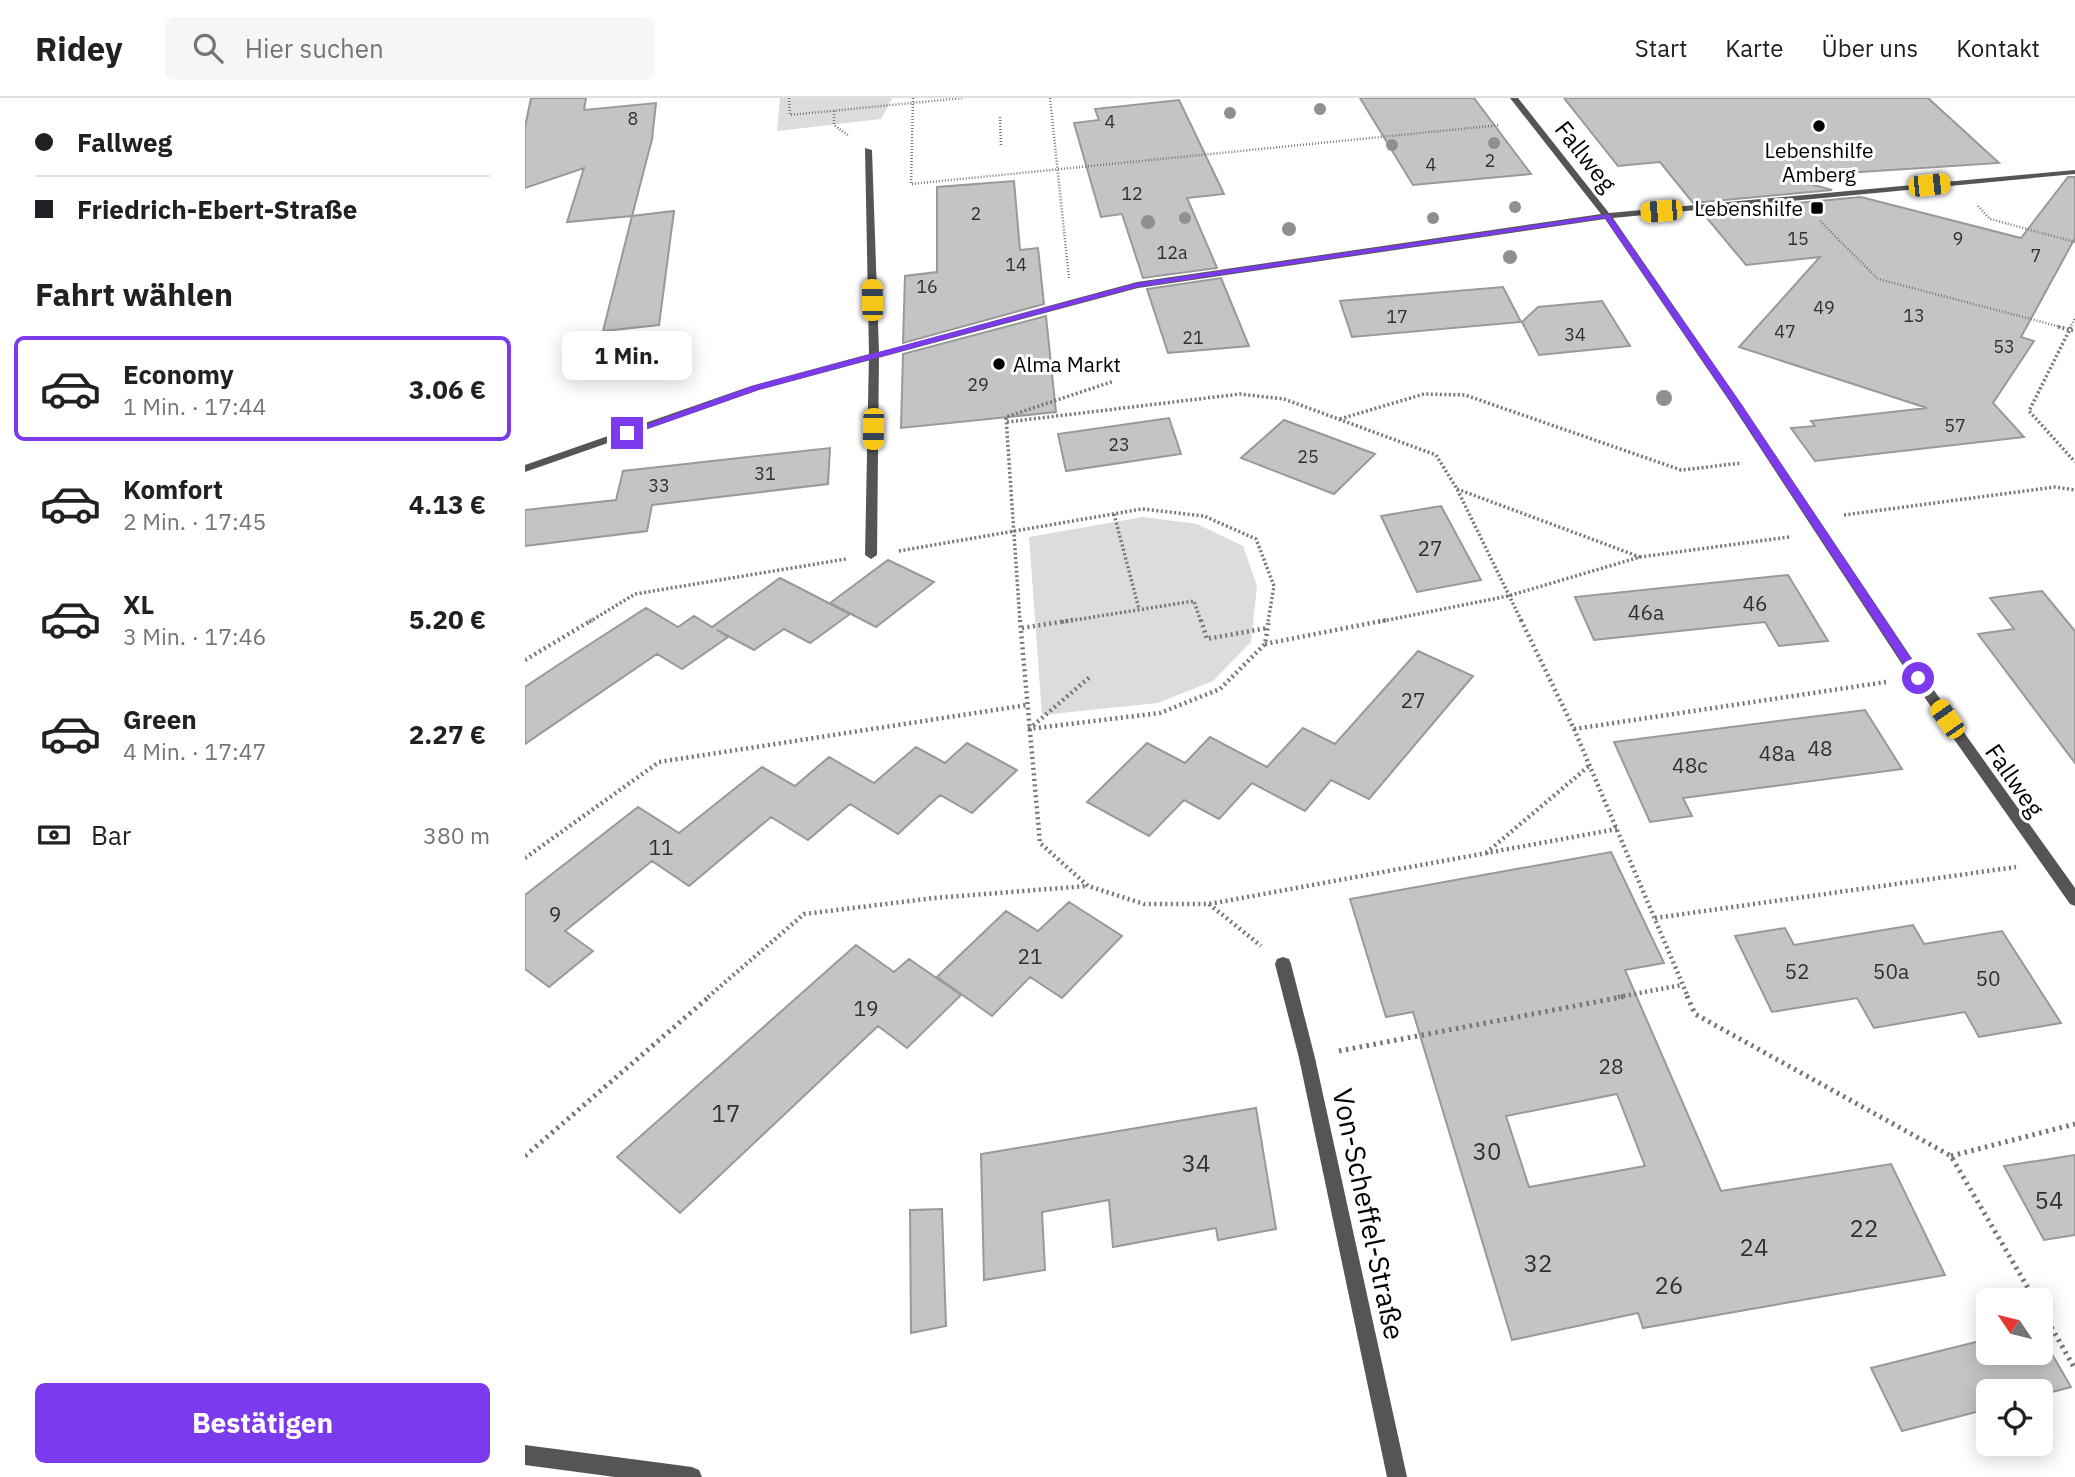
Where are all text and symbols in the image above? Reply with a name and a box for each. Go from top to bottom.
search box [165,17,655,80]
text: Ridey [35,27,123,70]
icon: search [189,29,227,67]
text: Hier suchen [245,31,384,65]
text: Start [1635,32,1687,64]
text: Karte [1725,32,1783,64]
text: Über uns [1821,32,1918,64]
text: Kontakt [1956,32,2040,64]
house number: 8 [628,107,638,130]
house number: 4 [1105,110,1116,133]
street label: Fallweg [1548,114,1624,199]
marker: Lebenshilfe Amberg [1811,118,1827,134]
text: Fallweg [77,125,172,159]
place label: Lebenshilfe Amberg [1765,136,1873,188]
house number: 2 [1485,149,1495,172]
house number: 4 [1426,153,1437,176]
car [1908,172,1951,198]
house number: 12 [1121,182,1143,205]
text: Friedrich-Ebert-Straße [77,192,357,226]
place label: Lebenshilfe [1694,194,1803,222]
car [1640,199,1683,223]
marker: Lebenshilfe [1809,200,1825,216]
house number: 2 [971,202,981,225]
house number: 15 [1787,227,1809,250]
house number: 9 [1953,227,1963,250]
house number: 12a [1156,241,1188,264]
house number: 7 [2031,244,2041,267]
house number: 14 [1005,253,1027,276]
text: Fahrt wählen [35,273,233,315]
house number: 16 [916,275,938,298]
car [862,279,883,321]
house number: 49 [1813,296,1835,319]
house number: 13 [1903,304,1925,327]
house number: 17 [1386,305,1408,328]
house number: 47 [1774,320,1796,343]
house number: 34 [1564,323,1586,346]
house number: 21 [1182,326,1204,349]
callout: 1 Min. [562,331,692,380]
house number: 53 [1993,335,2015,358]
text: 1 Min. [594,340,660,370]
place label: Alma Markt [1013,350,1121,378]
marker: Alma Markt [991,356,1007,372]
icon: car [39,357,102,420]
text: Economy [123,357,234,391]
text: 3.06 € [409,372,486,406]
house number: 29 [967,373,989,396]
text: 1 Min. · 17:44 [123,391,266,421]
car [863,408,884,450]
house number: 57 [1944,414,1966,437]
route end [611,417,643,449]
house number: 23 [1108,433,1130,456]
house number: 25 [1297,445,1319,468]
house number: 31 [754,462,776,485]
icon: car [39,472,102,535]
text: Komfort [123,472,223,506]
house number: 33 [648,474,670,497]
text: 4.13 € [409,487,486,521]
text: 2 Min. · 17:45 [123,506,266,536]
house number: 27 [1417,534,1443,562]
icon: car [39,587,102,650]
text: XL [123,587,154,621]
house number: 46 [1742,589,1768,617]
house number: 46a [1628,598,1664,626]
text: 5.20 € [409,602,486,636]
text: 3 Min. · 17:46 [123,621,266,651]
route start [1902,662,1934,694]
house number: 27 [1400,686,1426,714]
car [1927,696,1968,742]
icon: car [39,702,102,765]
text: Green [123,702,197,736]
text: 2.27 € [409,717,486,751]
house number: 48 [1807,734,1833,762]
text: 4 Min. · 17:47 [123,736,266,766]
street label: Fallweg [1978,737,2052,823]
house number: 48a [1759,739,1795,767]
house number: 48c [1672,751,1708,779]
icon: cash [35,816,73,854]
text: Bar [91,818,131,852]
text: 380 m [423,820,490,850]
house number: 11 [648,833,674,861]
house number: 9 [549,900,561,928]
house number: 21 [1017,942,1043,970]
house number: 52 [1784,957,1810,985]
house number: 50a [1873,957,1909,985]
house number: 50 [1975,964,2001,992]
house number: 19 [853,994,879,1022]
house number: 28 [1598,1052,1624,1080]
street label: Von-Scheffel-Straße [1324,1085,1414,1343]
house number: 17 [712,1097,740,1129]
house number: 30 [1473,1135,1501,1167]
house number: 34 [1182,1147,1210,1179]
house number: 54 [2035,1184,2063,1216]
house number: 22 [1850,1212,1878,1244]
house number: 24 [1740,1231,1768,1263]
house number: 32 [1524,1247,1552,1279]
house number: 26 [1655,1269,1683,1301]
north arrow [1976,1288,2053,1365]
map controls [1976,1288,2053,1456]
button: locate [1976,1379,2053,1456]
button: Bestätigen [35,1383,490,1463]

